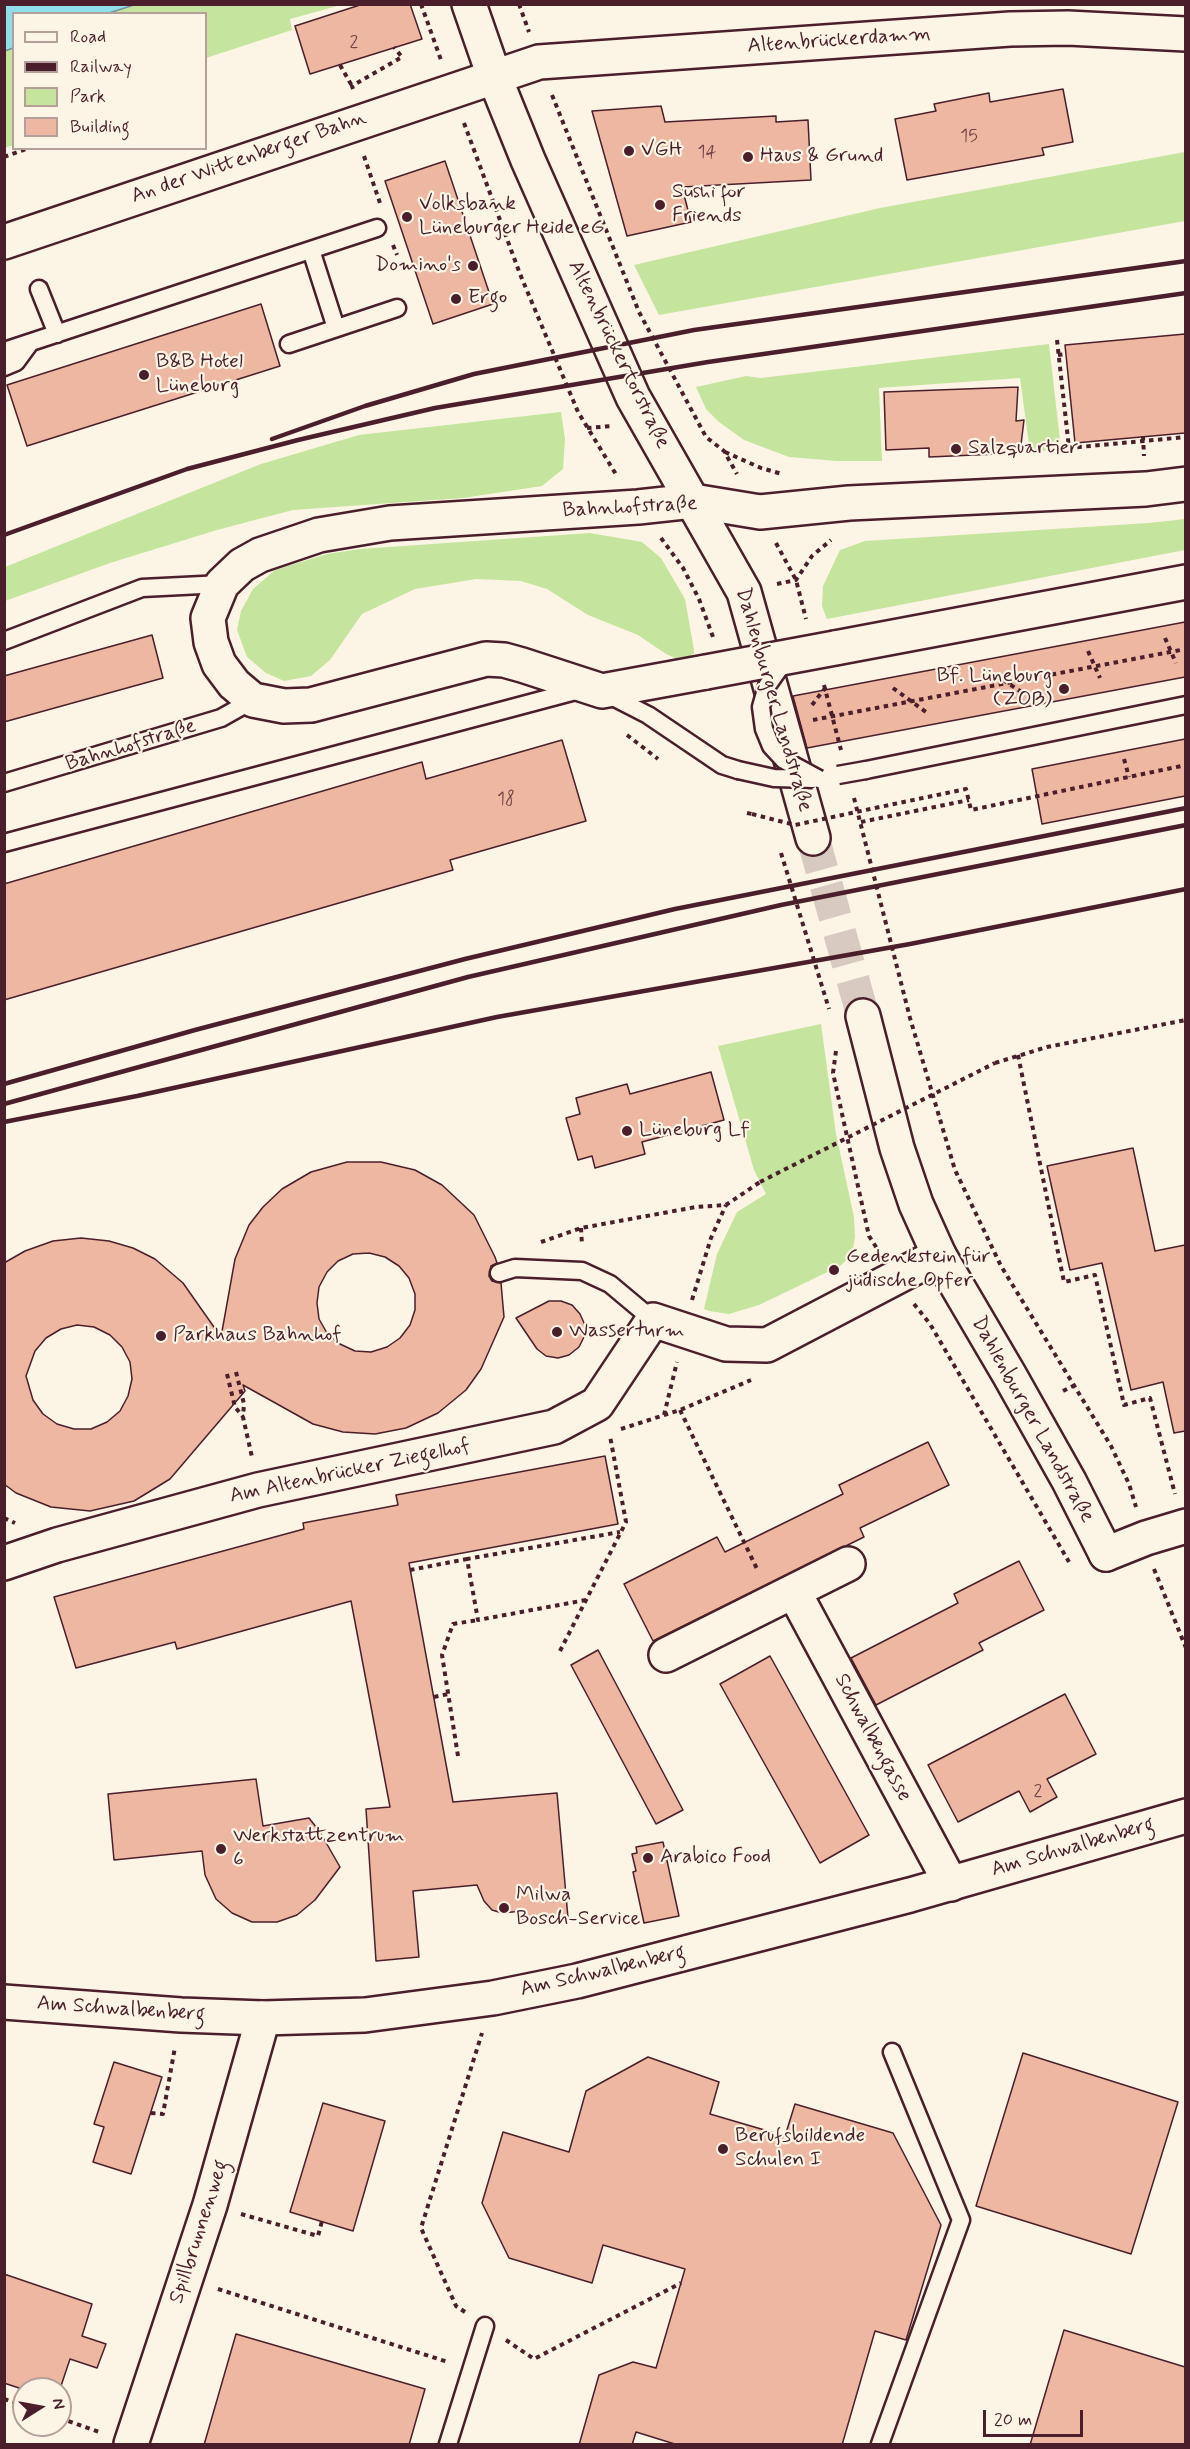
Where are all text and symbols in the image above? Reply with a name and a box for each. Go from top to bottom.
legend [12,12,207,150]
street label: Altenbrückerdamm [747,22,931,60]
text: Road [70,25,106,49]
house number: 2 [350,32,358,54]
text: Railway [70,55,132,79]
text: Park [70,85,106,109]
street label: An der Wittenberger Bahn [128,106,370,210]
text: Building [70,115,130,139]
house number: 15 [960,126,978,148]
place label: VGH [641,138,682,164]
house number: 14 [698,142,716,164]
marker: VGH [622,144,636,158]
place label: Haus & Grund [760,144,883,170]
marker: Haus & Grund [741,150,755,164]
place label: Sushi for Friends [672,180,745,230]
place label: Volksbank Lüneburger Heide eG [419,192,604,242]
marker: Sushi for Friends [653,198,667,212]
marker: Volksbank Lüneburger Heide eG [400,210,414,224]
place label: Domino's [375,253,461,279]
street label: Altenbrückertorstraße [561,257,675,453]
marker: Domino's [466,259,480,273]
place label: Ergo [468,286,507,312]
marker: Ergo [449,292,463,306]
place label: B&B Hotel Lüneburg [156,350,243,400]
marker: B&B Hotel Lüneburg [137,368,151,382]
place label: Salzquartier [968,436,1078,462]
marker: Salzquartier [949,442,963,456]
street label: Bahnhofstraße [562,492,698,524]
street label: Dahlenburger Landstraße [729,585,817,815]
place label: Bf. Lüneburg (ZOB) [936,664,1052,714]
marker: Bf. Lüneburg (ZOB) [1057,682,1071,696]
street label: Bahnhofstraße [63,714,199,778]
house number: 18 [497,789,515,811]
place label: Lüneburg Lf [639,1118,750,1144]
marker: Lüneburg Lf [620,1124,634,1138]
place label: Gedenkstein für jüdische Opfer [846,1245,991,1295]
marker: Gedenkstein für jüdische Opfer [827,1263,841,1277]
street label: Dahlenburger Landstraße [965,1313,1099,1527]
place label: Wasserturm [569,1319,685,1345]
place label: Parkhaus Bahnhof [173,1323,341,1349]
marker: Wasserturm [550,1325,564,1339]
marker: Parkhaus Bahnhof [154,1329,168,1343]
street label: Am Altenbrücker Ziegelhof [228,1434,472,1510]
street label: Schwalbengasse [828,1670,916,1806]
house number: 2 [1034,1781,1042,1803]
street label: Am Schwalbenberg [988,1813,1158,1883]
place label: Werkstattzentrum 6 [233,1824,404,1874]
marker: Werkstattzentrum 6 [214,1842,228,1856]
place label: Arabico Food [660,1845,771,1871]
marker: Arabico Food [641,1851,655,1865]
place label: Milwa Bosch-Service [516,1883,640,1933]
marker: Milwa Bosch-Service [497,1901,511,1915]
street label: Am Schwalbenberg [518,1941,688,2003]
street label: Am Schwalbenberg [36,1992,206,2028]
place label: Berufsbildende Schulen I [735,2124,865,2174]
marker: Berufsbildende Schulen I [716,2142,730,2156]
street label: Spillbrunnenweg [165,2157,235,2307]
north arrow [12,2377,72,2437]
text: N [47,2397,70,2411]
scale bar [986,2398,1086,2436]
text: 20 m [994,2408,1032,2432]

